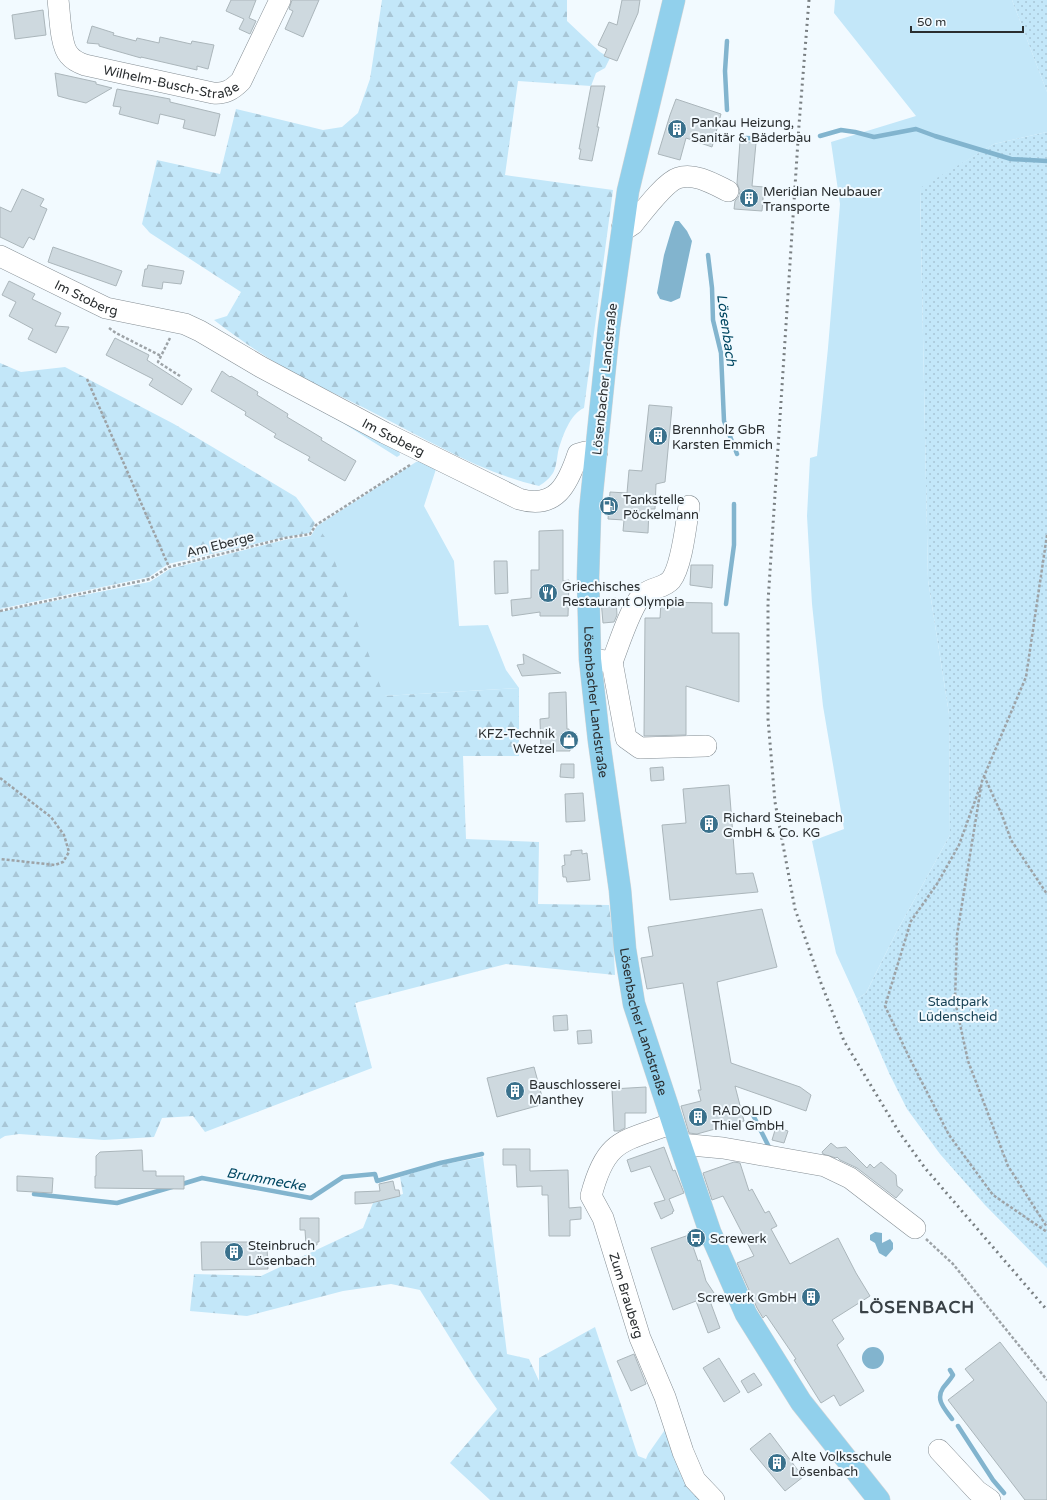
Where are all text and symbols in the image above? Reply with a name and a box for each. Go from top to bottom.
scale bar [911,8,1023,34]
text: 50 m [917,15,946,29]
street label: Wilhelm-Busch-Straße [102,62,243,102]
place label: Pankau Heizung, Sanitär & Bäderbau [691,115,811,146]
building icon: Pankau Heizung, Sanitär & Bäderbau [666,118,688,140]
place label: Meridian Neubauer Transporte [763,184,882,215]
building icon: Meridian Neubauer Transporte [738,187,760,209]
street label: Im Stoberg [52,277,119,319]
water label: Lösenbach [713,293,740,368]
street label: Lösenbacher Landstraße [589,302,621,456]
street label: Im Stoberg [359,415,427,460]
place label: Brennholz GbR Karsten Emmich [672,422,773,453]
building icon: Brennholz GbR Karsten Emmich [647,425,669,447]
place label: Tankstelle Pöckelmann [623,492,699,523]
fuel station icon: Tankstelle Pöckelmann [598,495,620,517]
street label: Am Eberge [185,529,256,561]
place label: Griechisches Restaurant Olympia [562,579,685,610]
restaurant icon: Griechisches Restaurant Olympia [537,582,559,604]
street label: Lösenbacher Landstraße [580,626,611,779]
place label: KFZ-Technik Wetzel [478,726,555,757]
shop icon: KFZ-Technik Wetzel [558,729,580,751]
place label: Richard Steinebach GmbH & Co. KG [723,810,843,841]
building icon: Richard Steinebach GmbH & Co. KG [698,813,720,835]
street label: Lösenbacher Landstraße [616,947,671,1098]
park label: Stadtpark Lüdenscheid [919,994,997,1025]
place label: Bauschlosserei Manthey [529,1077,621,1108]
building icon: Bauschlosserei Manthey [504,1080,526,1102]
place label: RADOLID Thiel GmbH [712,1103,785,1134]
building icon: RADOLID Thiel GmbH [687,1106,709,1128]
water label: Brummecke [225,1164,308,1195]
bus stop icon: Screwerk [685,1227,707,1249]
place label: Screwerk [710,1231,767,1247]
place label: Steinbruch Lösenbach [248,1238,315,1269]
building icon: Steinbruch Lösenbach [223,1241,245,1263]
street label: Zum Brauberg [605,1251,647,1341]
building icon: Screwerk GmbH [800,1286,822,1308]
place label: Screwerk GmbH [697,1290,797,1306]
district label: LÖSENBACH [859,1297,975,1318]
place label: Alte Volksschule Lösenbach [791,1449,892,1480]
building icon: Alte Volksschule Lösenbach [766,1452,788,1474]

